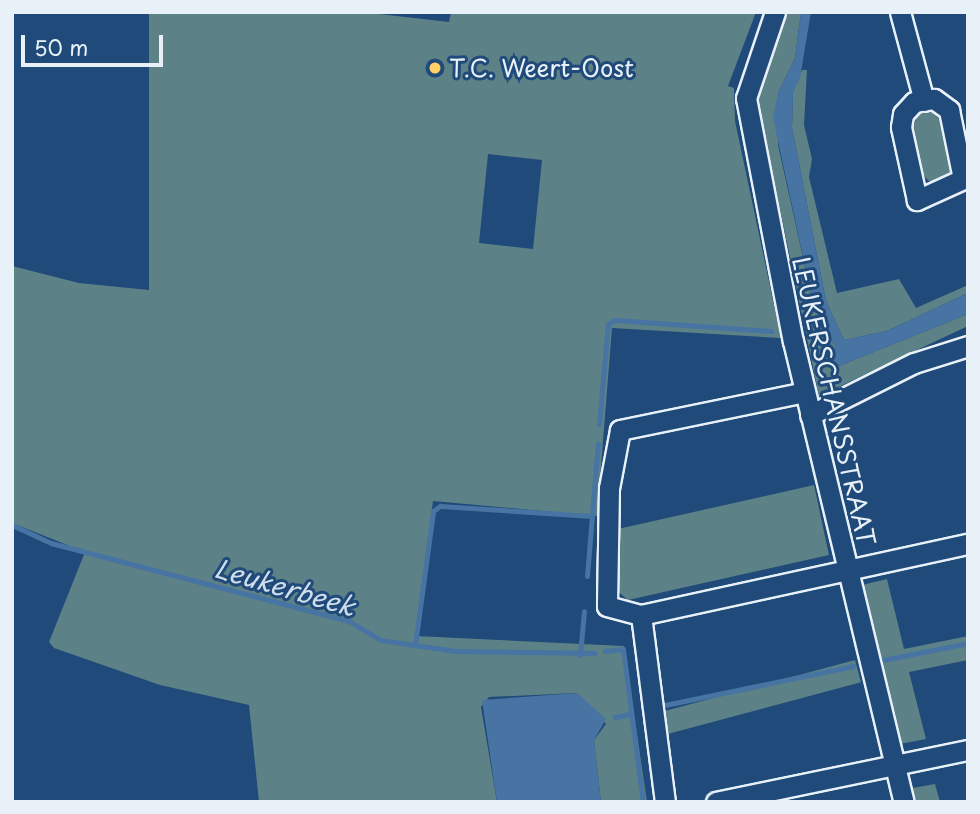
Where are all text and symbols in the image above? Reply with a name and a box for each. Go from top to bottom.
scale bar [24,21,166,65]
text: 50 m [34,31,88,63]
place label: T.C. Weert-Oost [449,54,635,82]
marker: T.C. Weert-Oost [427,60,443,76]
street label: LEUKERSCHANSSTRAAT [787,254,881,548]
water label: Leukerbeek [211,552,359,622]

